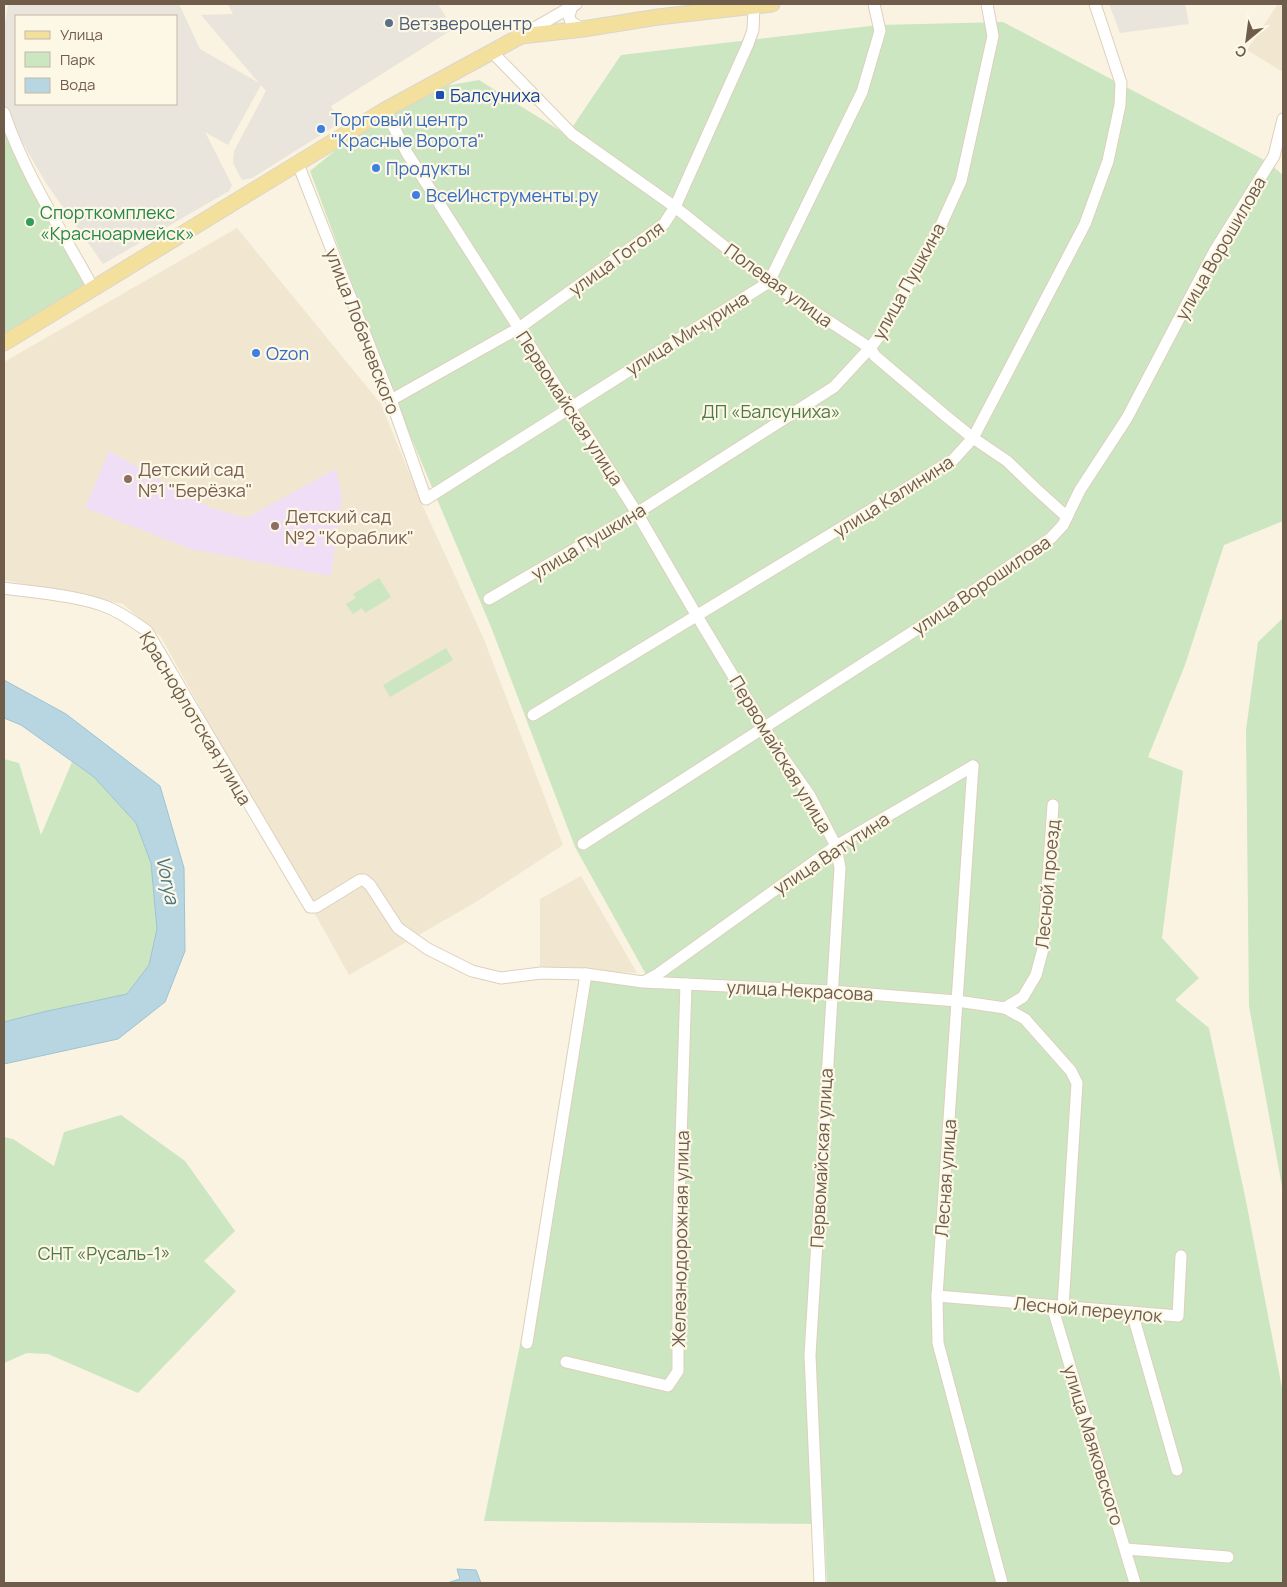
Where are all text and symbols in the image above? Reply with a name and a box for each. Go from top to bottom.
place label: Ветзвероцентр [399,11,532,35]
legend [15,15,178,105]
north arrow [1222,15,1272,65]
marker: Ветзвероцентр [383,17,395,29]
text: Улица [60,24,103,45]
text: С [1231,41,1250,63]
text: Парк [60,49,96,70]
text: Вода [60,74,95,95]
place label: Балсуниха [450,83,540,107]
marker: Балсуниха [434,89,446,101]
place label: Торговый центр "Красные Ворота" [331,107,484,152]
marker: Торговый центр "Красные Ворота" [315,123,327,135]
place label: Продукты [386,156,470,180]
marker: Продукты [370,162,382,174]
street label: улица Ворошилова [1169,172,1271,324]
place label: ВсеИнструменты.ру [426,183,599,207]
marker: ВсеИнструменты.ру [410,189,422,201]
place label: Спорткомплекс «Красноармейск» [40,200,195,245]
street label: улица Гоголя [564,215,668,301]
marker: Спорткомплекс «Красноармейск» [24,216,36,228]
street label: улица Пушкина [866,218,950,344]
street label: Полевая улица [720,238,838,332]
street label: улица Лобачевского [320,244,406,418]
street label: улица Мичурина [621,286,753,380]
street label: Первомайская улица [511,326,629,490]
place label: Ozon [266,341,309,365]
marker: Ozon [250,347,262,359]
park label: ДП «Балсуниха» [702,399,840,423]
street label: улица Калинина [828,449,958,543]
place label: Детский сад №1 "Берёзка" [138,457,253,502]
marker: Детский сад №1 "Берёзка" [122,473,134,485]
street label: улица Пушкина [526,497,650,585]
place label: Детский сад №2 "Кораблик" [285,504,414,549]
marker: Детский сад №2 "Кораблик" [269,520,281,532]
street label: улица Ворошилова [907,530,1055,640]
street label: Краснофлотская улица [135,627,257,809]
street label: Первомайская улица [724,671,838,837]
street label: улица Ватутина [768,806,894,900]
street label: Лесной проезд [1029,818,1065,950]
water label: Vorya [150,854,186,908]
street label: улица Некрасова [726,974,874,1006]
street label: Первомайская улица [804,1068,838,1248]
street label: Лесная улица [929,1118,961,1238]
street label: Железнодорожная улица [666,1130,694,1348]
park label: СНТ «Русаль-1» [38,1241,170,1265]
street label: Лесной переулок [1013,1291,1164,1328]
street label: улица Маяковского [1058,1362,1130,1528]

